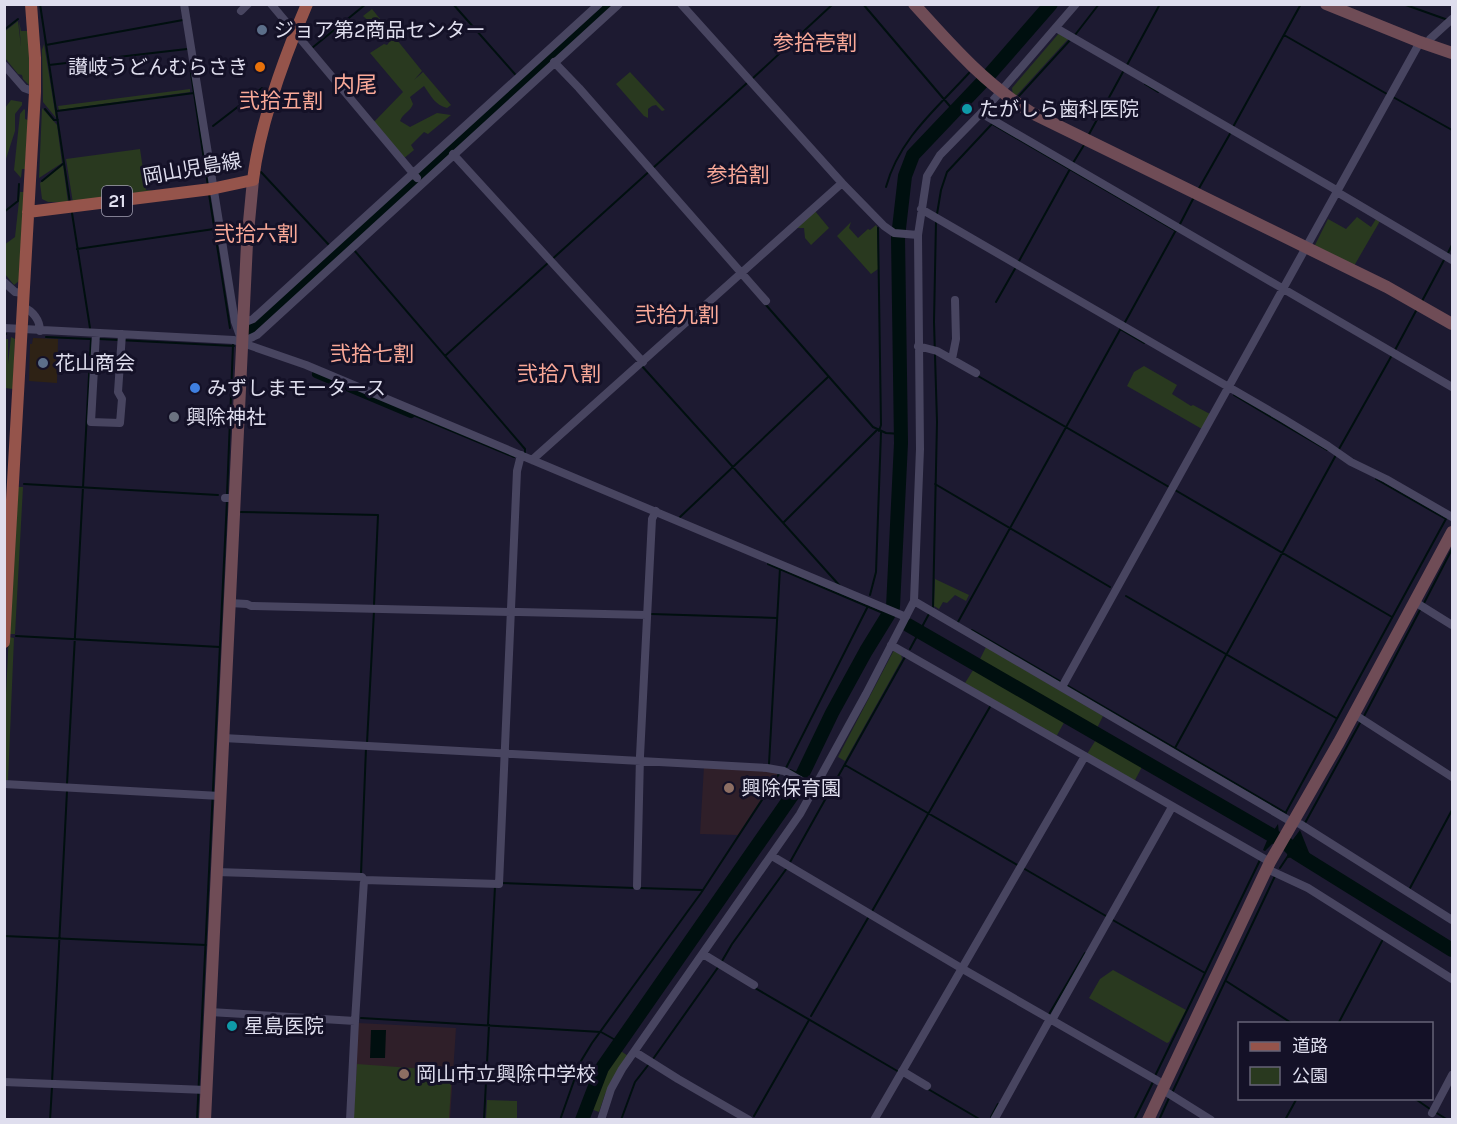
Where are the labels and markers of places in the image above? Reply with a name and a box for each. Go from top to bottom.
place label: ジョア第2商品センター [274,19,486,42]
marker: ジョア第2商品センター [255,23,269,37]
place label: 讃岐うどんむらさき [68,56,248,79]
marker: 讃岐うどんむらさき [253,60,267,74]
place label: たがしら歯科医院 [979,98,1139,121]
marker: たがしら歯科医院 [960,102,974,116]
place label: 花山商会 [55,352,135,375]
marker: 花山商会 [36,356,50,370]
place label: みずしまモータース [207,377,386,400]
marker: みずしまモータース [188,381,202,395]
place label: 興除神社 [186,406,266,429]
marker: 興除神社 [167,410,181,424]
place label: 興除保育園 [741,777,841,800]
marker: 興除保育園 [722,781,736,795]
place label: 星島医院 [244,1015,324,1038]
marker: 星島医院 [225,1019,239,1033]
place label: 岡山市立興除中学校 [416,1063,596,1086]
marker: 岡山市立興除中学校 [397,1067,411,1081]

